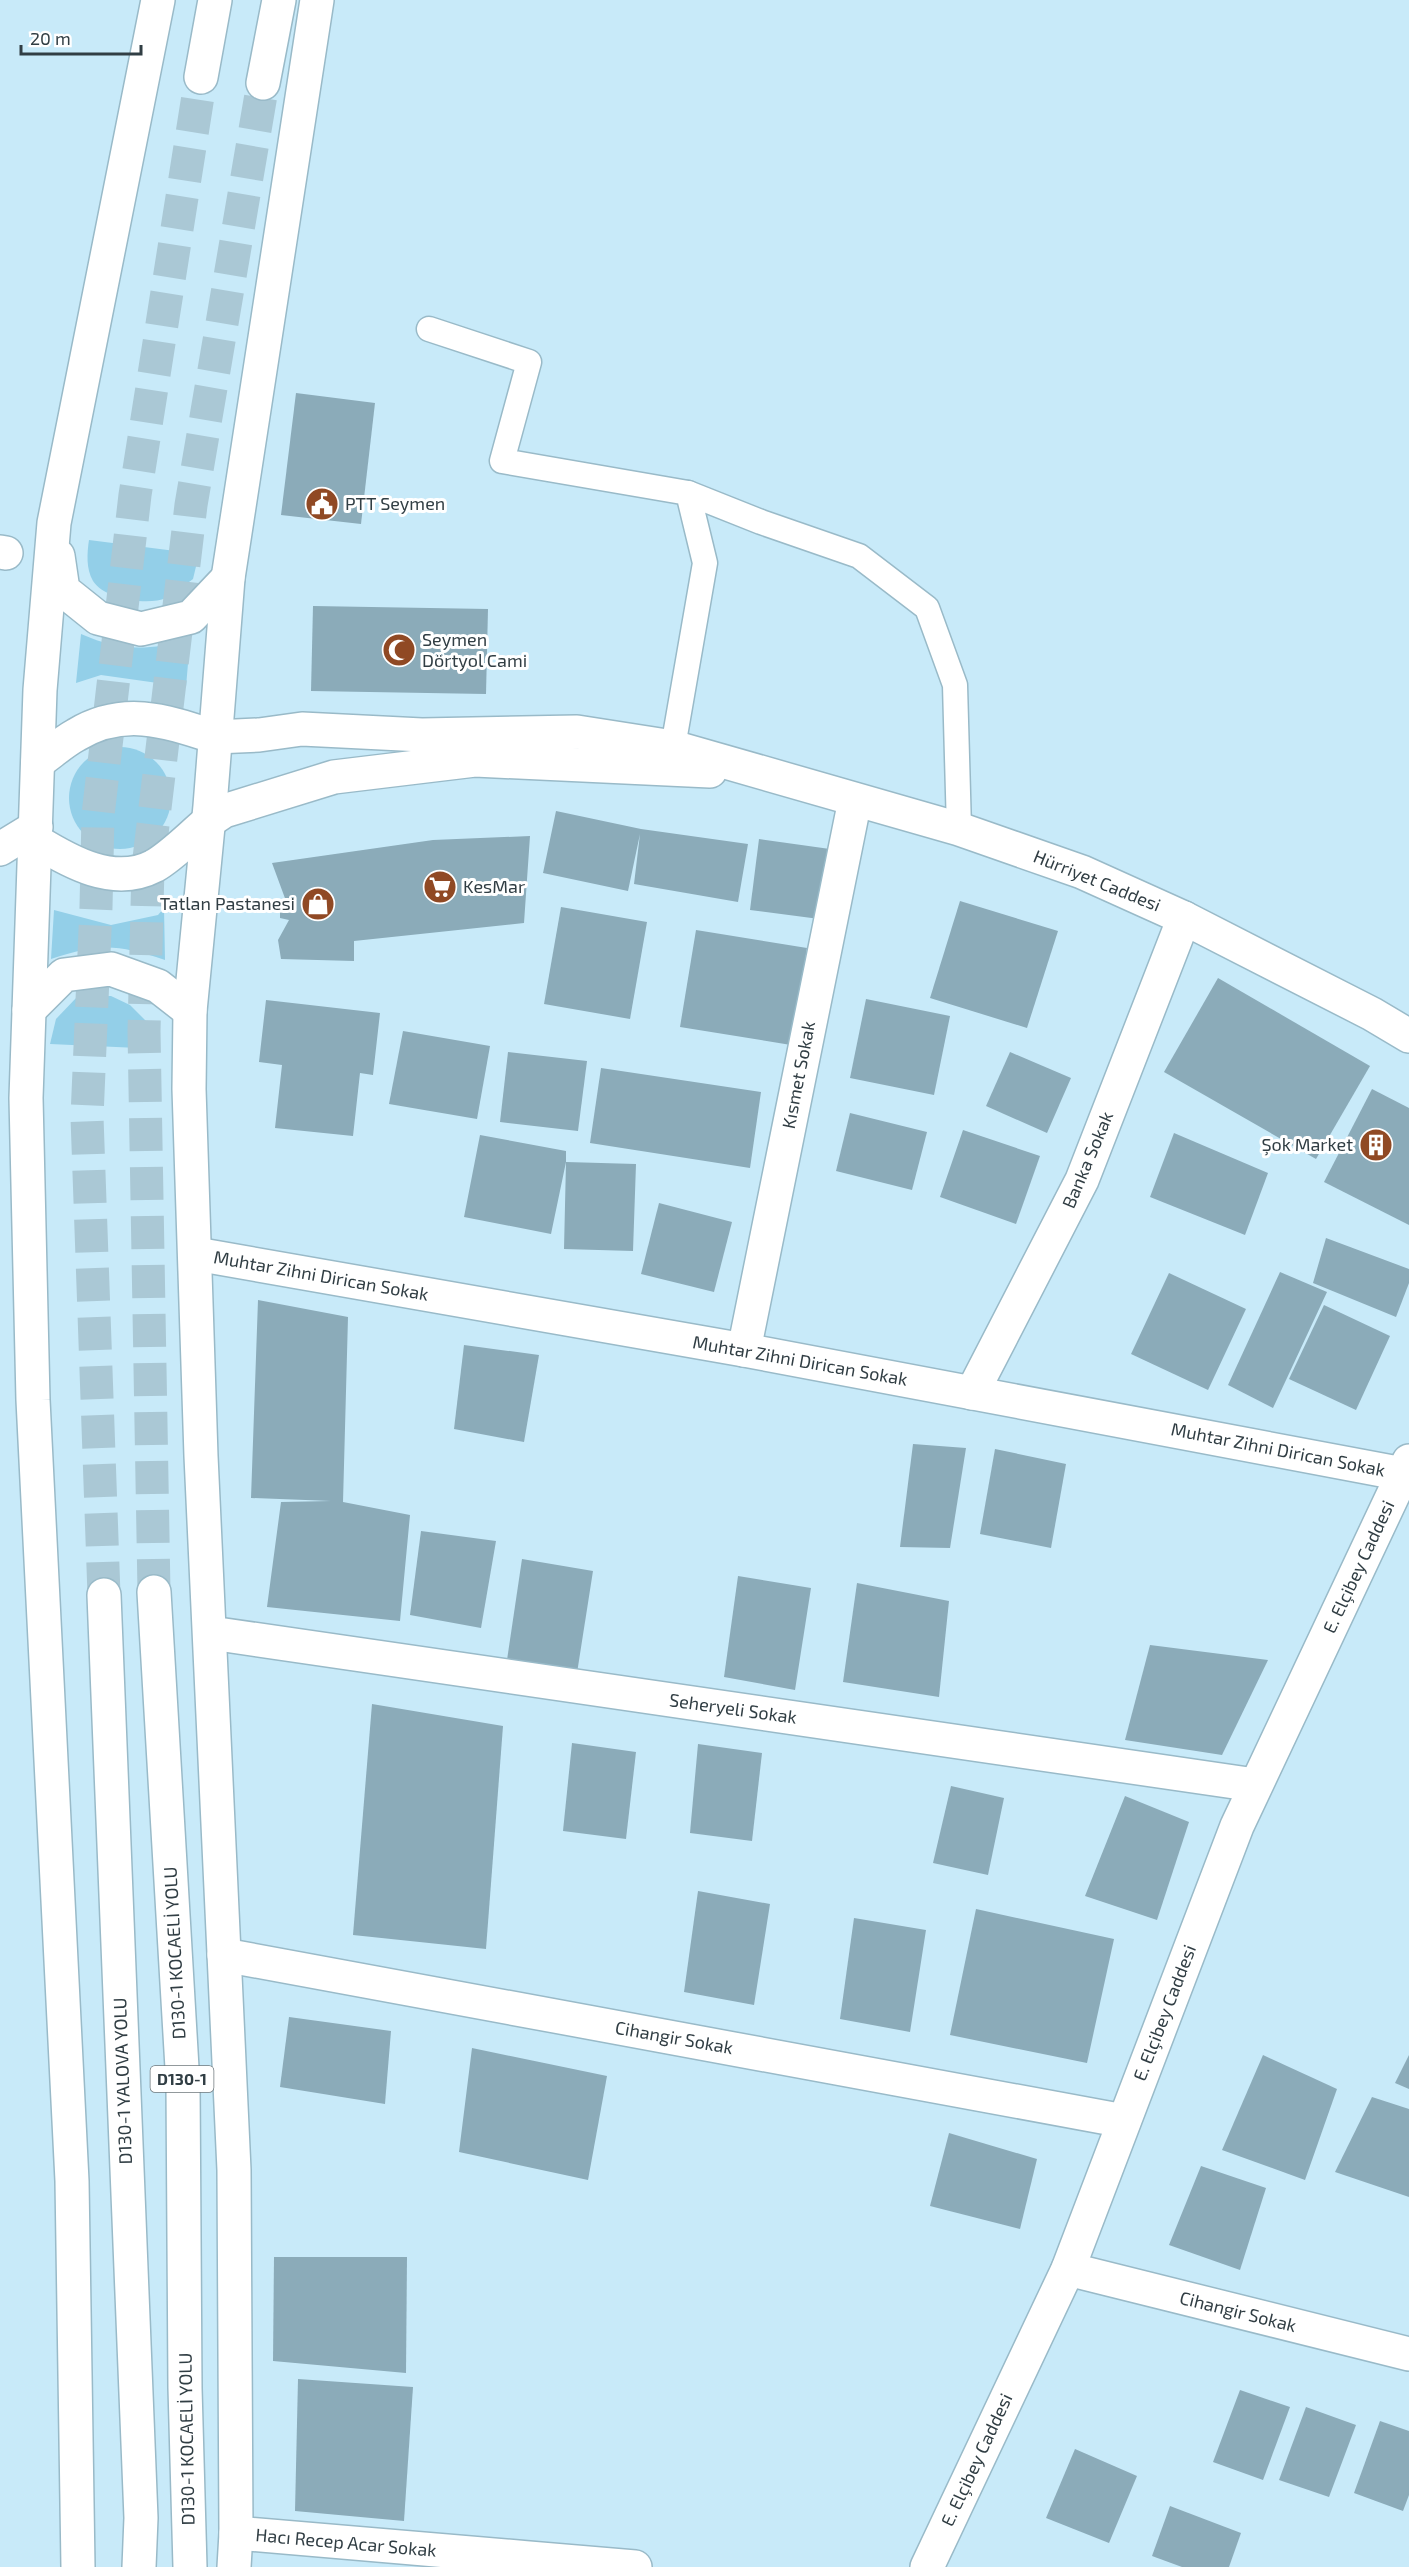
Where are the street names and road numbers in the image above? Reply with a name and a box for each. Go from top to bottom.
street label: Hürriyet Caddesi [1031,845,1164,916]
street label: Kısmet Sokak [777,1019,819,1130]
street label: Banka Sokak [1057,1108,1117,1211]
street label: Muhtar Zihni Dirican Sokak [212,1245,430,1305]
street label: Muhtar Zihni Dirican Sokak [691,1330,909,1390]
street label: Muhtar Zihni Dirican Sokak [1169,1417,1387,1481]
street label: E. Elçibey Caddesi [1318,1497,1399,1637]
street label: Seheryeli Sokak [668,1688,798,1728]
street label: D130-1 KOCAELİ YOLU [158,1866,190,2040]
street label: E. Elçibey Caddesi [1128,1941,1201,2084]
street label: D130-1 YALOVA YOLU [108,1997,136,2165]
street label: Cihangir Sokak [613,2016,735,2058]
road number: D130-1 [150,2066,213,2092]
street label: Cihangir Sokak [1178,2286,1299,2336]
street label: D130-1 KOCAELİ YOLU [173,2352,199,2526]
street label: E. Elçibey Caddesi [936,2390,1017,2530]
street label: Hacı Recep Acar Sokak [255,2523,437,2561]

